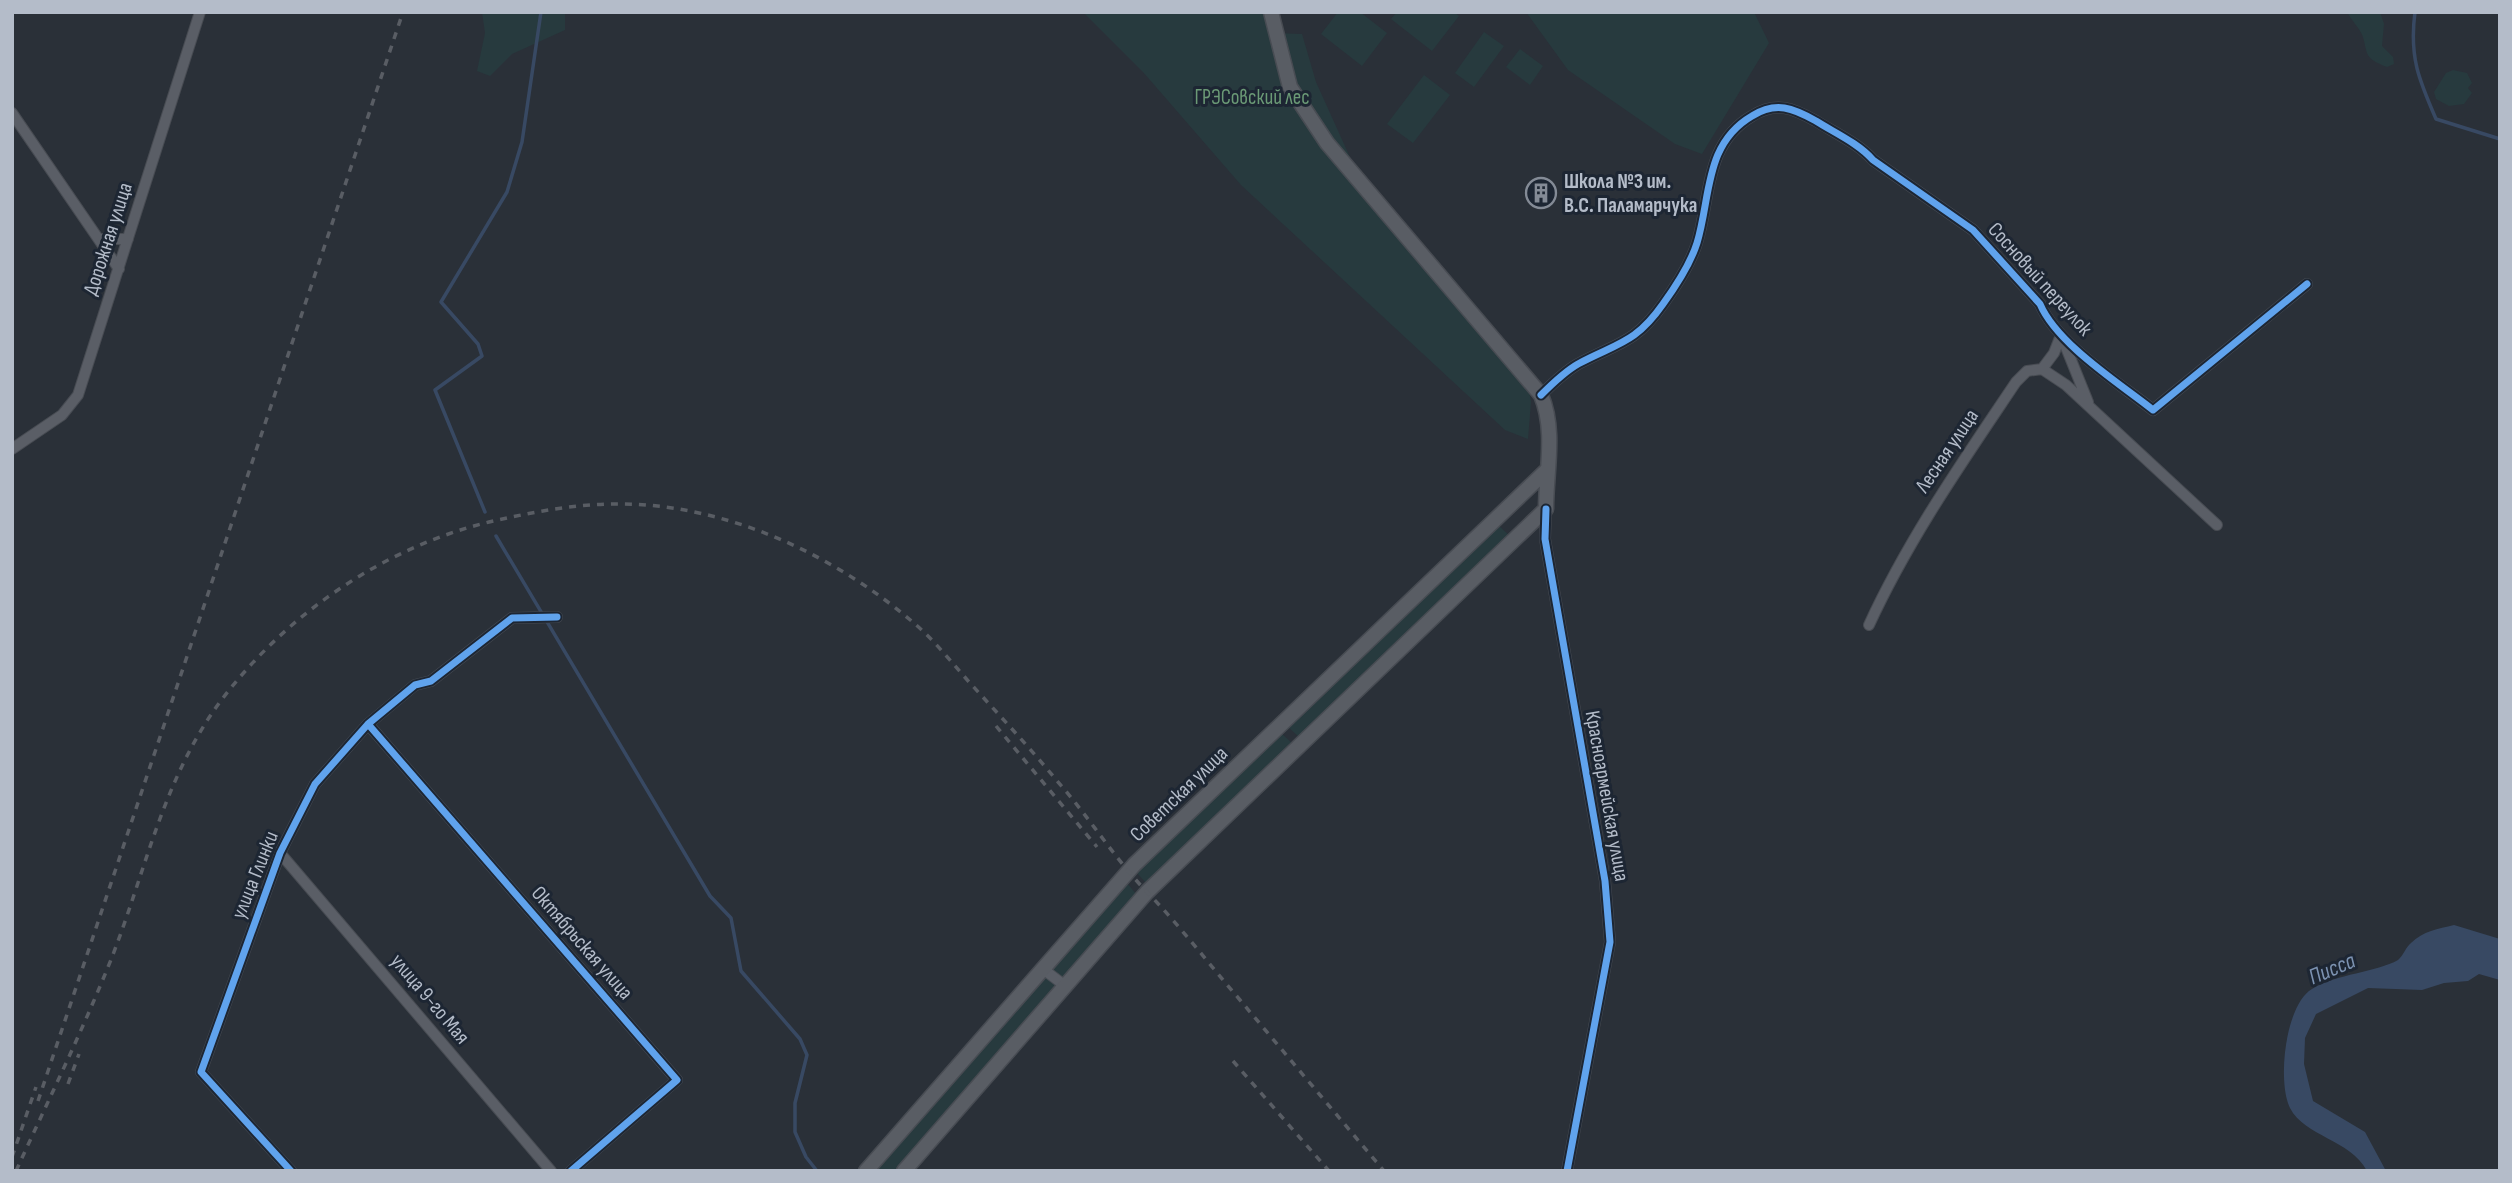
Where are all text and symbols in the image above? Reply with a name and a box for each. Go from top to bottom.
park label: ГРЭСовский лес [1194,85,1310,110]
place label: Школа №3 им. В.С. Паламарчука [1564,169,1697,218]
building icon: Школа №3 им. В.С. Паламарчука [1524,176,1558,210]
street label: Дорожная улица [78,180,138,298]
street label: Сосновый переулок [1983,217,2097,341]
street label: Лесная улица [1909,405,1984,498]
street label: Красноармейская улица [1580,709,1634,883]
street label: Советская улица [1125,741,1233,847]
street label: улица Глинки [226,828,284,922]
street label: Октябрьская улица [526,881,638,1005]
water label: Писса [2304,946,2360,991]
street label: улица 9-го Мая [385,949,475,1049]

